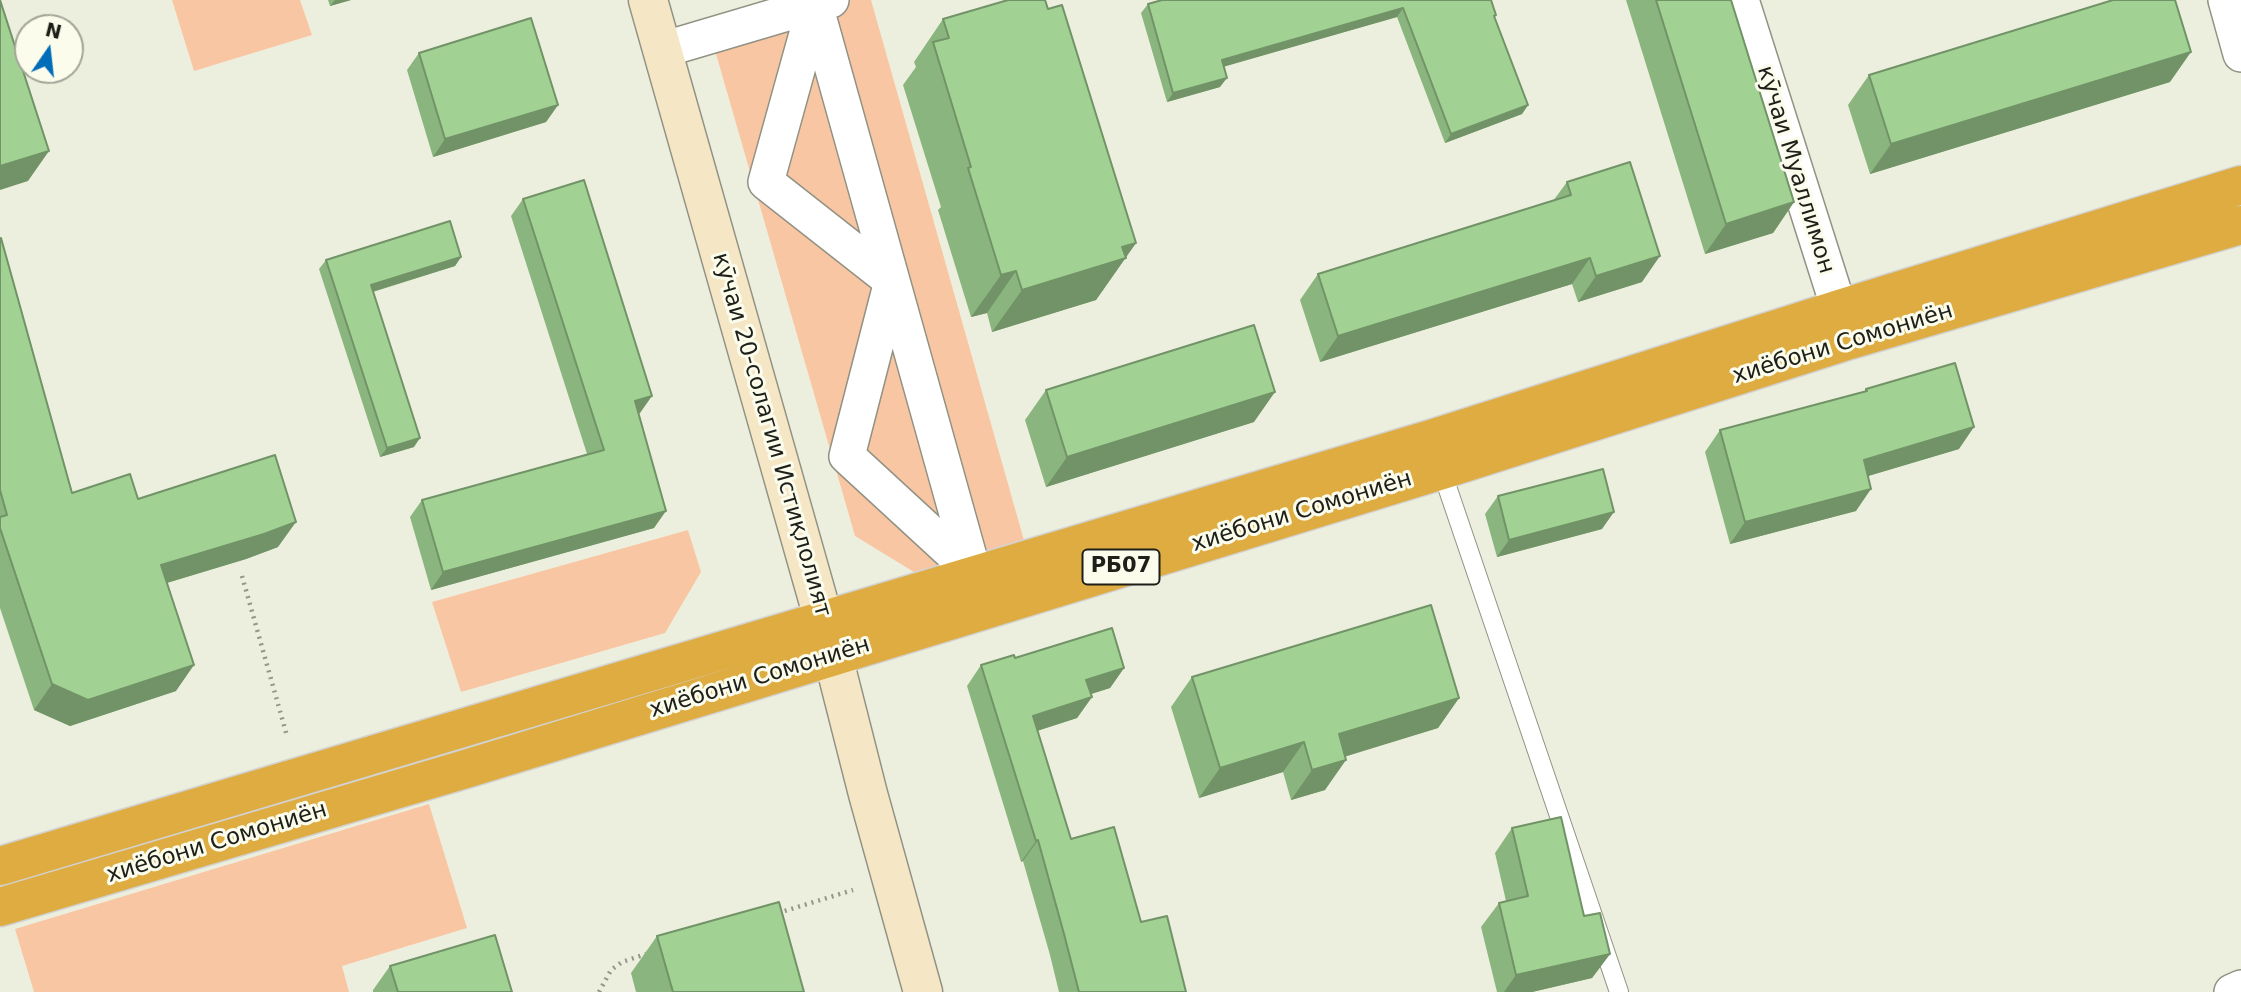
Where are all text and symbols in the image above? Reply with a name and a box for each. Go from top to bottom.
north arrow [14,14,84,84]
text: N [43,18,64,43]
street label: кӯчаи Муаллимон [1750,63,1840,277]
street label: кӯчаи 20-солагии Истиқлолият [706,250,836,620]
street label: хиёбони Сомониён [1729,297,1957,391]
street label: хиёбони Сомониён [1188,465,1416,559]
road number: РБ07 [1082,550,1160,584]
street label: хиёбони Сомониён [646,631,874,725]
street label: хиёбони Сомониён [103,796,331,890]

